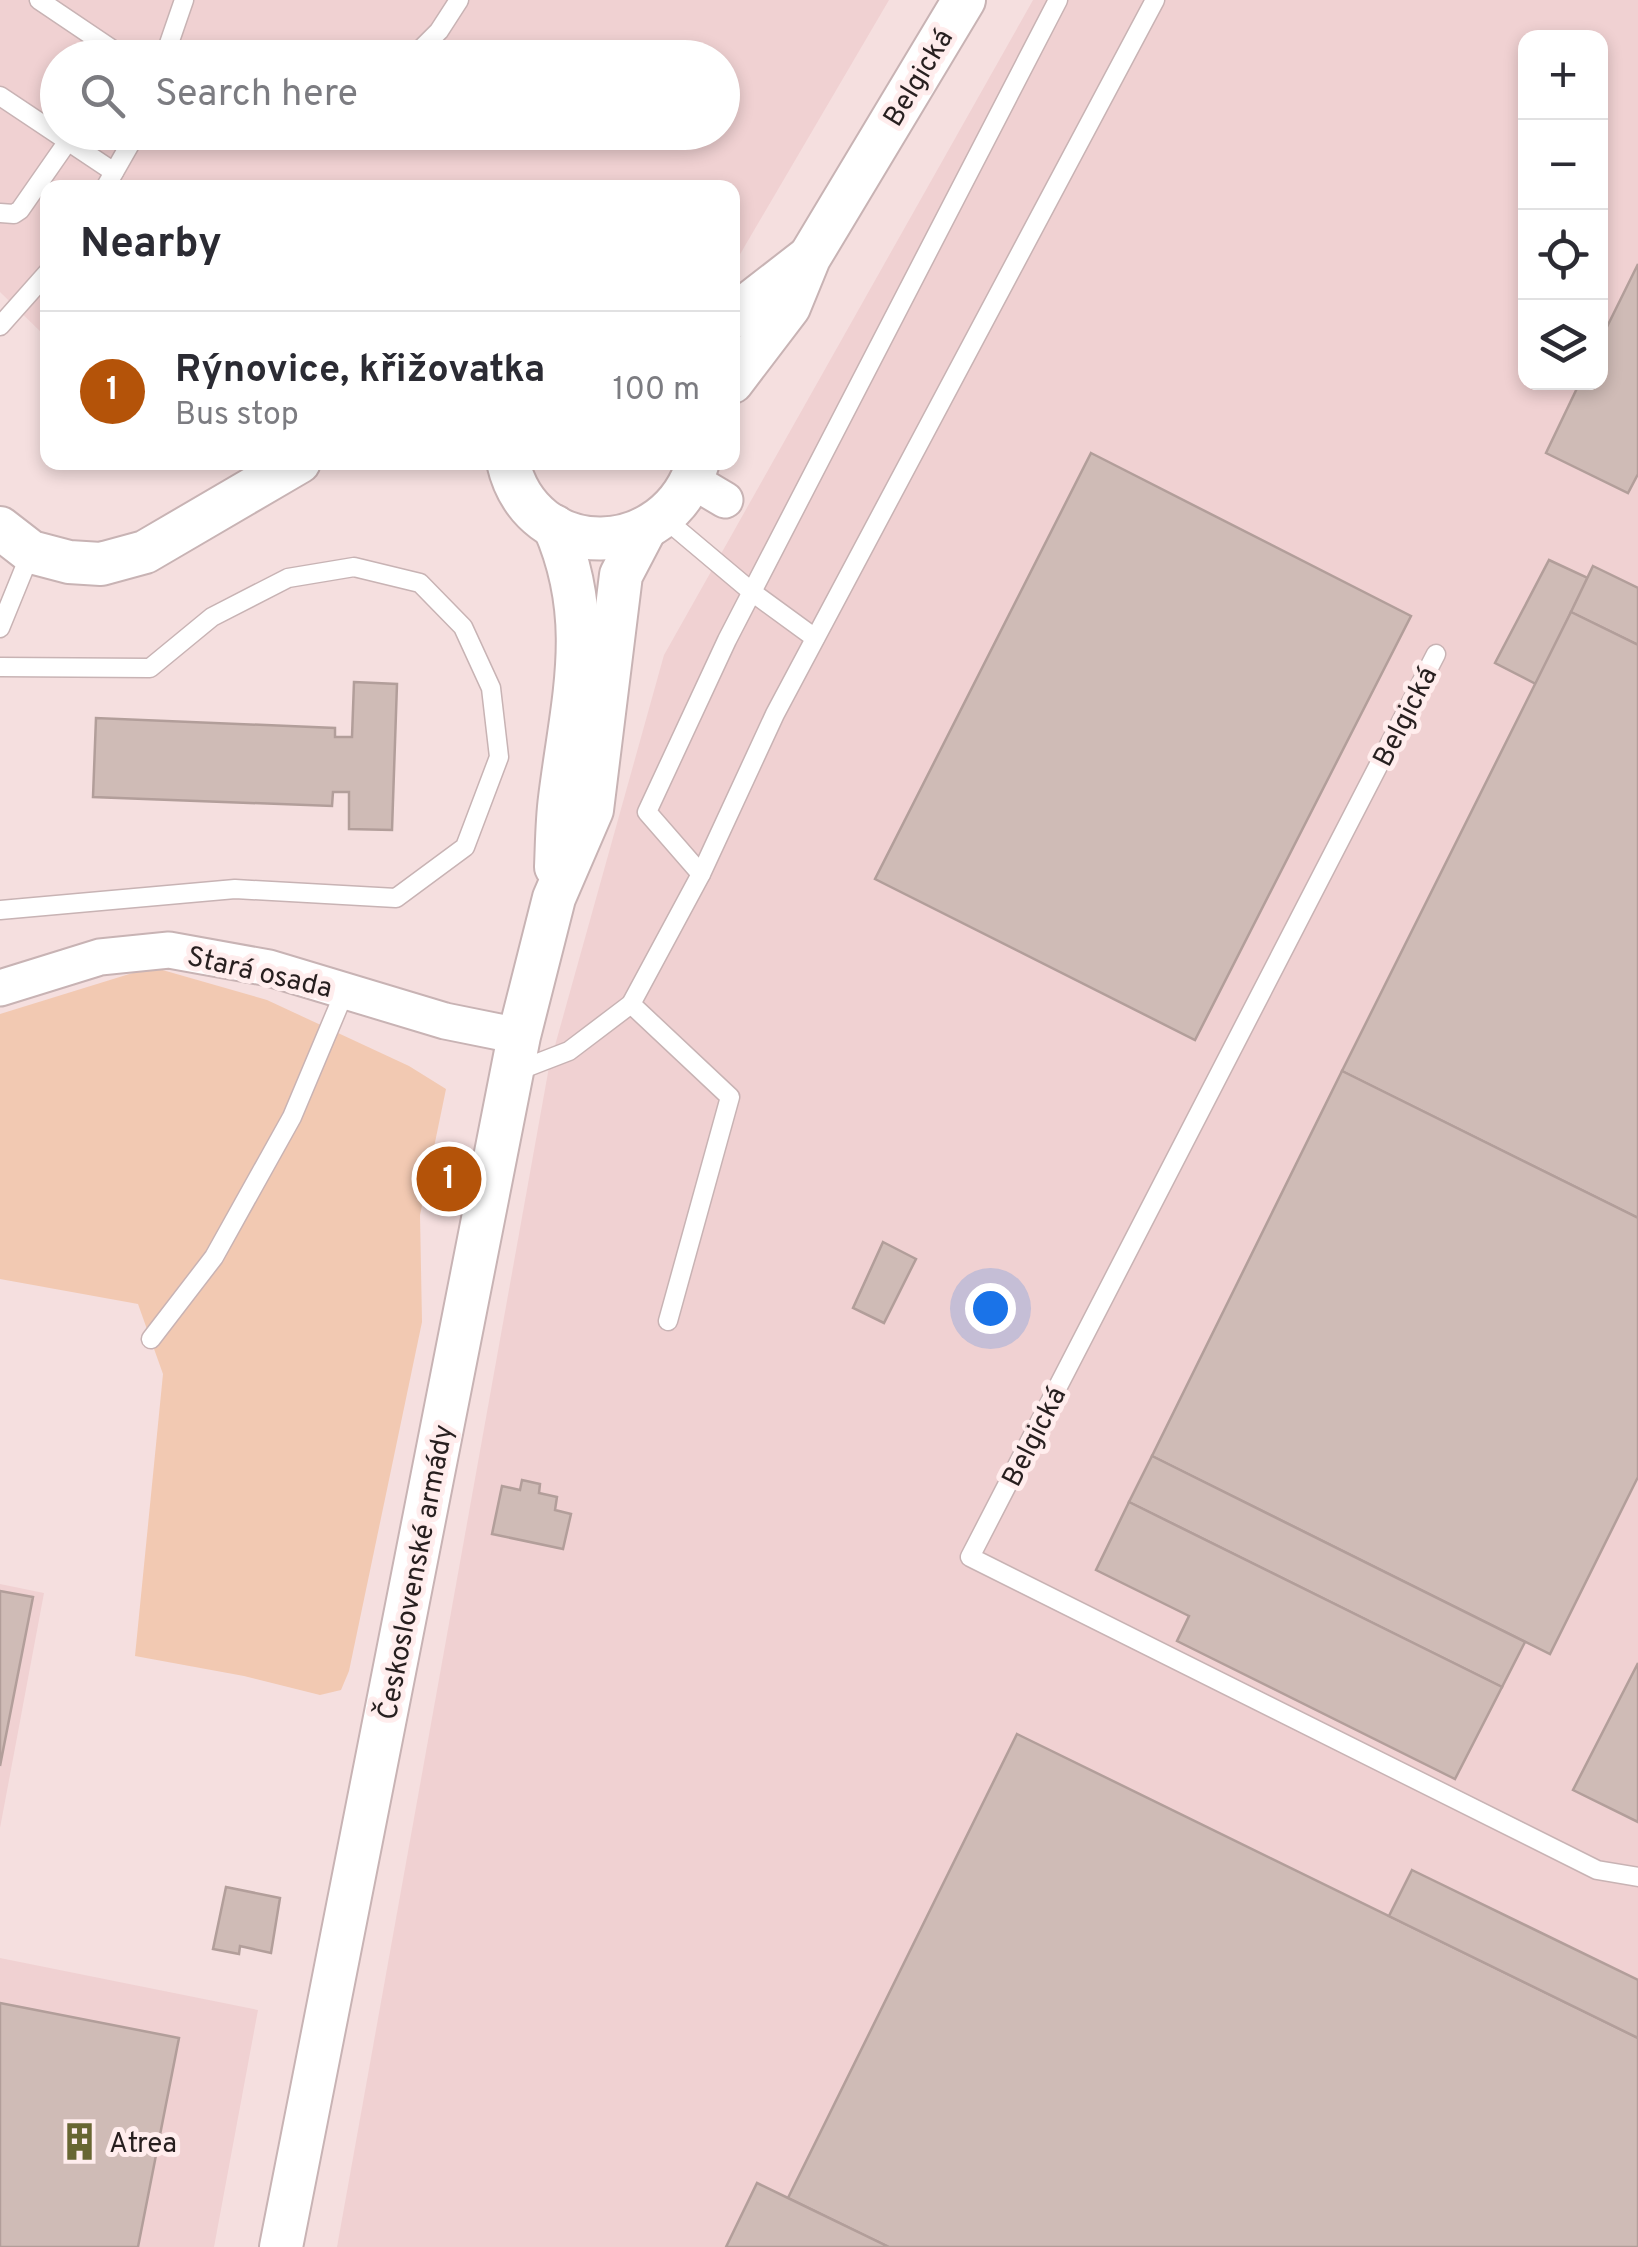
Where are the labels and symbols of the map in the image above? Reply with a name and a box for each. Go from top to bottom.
street label: Belgická [876,23,963,134]
street label: Belgická [1366,661,1447,773]
street label: Stará osada [183,940,335,1008]
pin: 1 [416,1142,482,1216]
your location [965,1283,1016,1334]
street label: Belgická [995,1381,1076,1493]
street label: Československé armády [369,1421,463,1723]
building icon: Atrea [58,2121,100,2163]
place label: Atrea [109,2127,177,2163]

